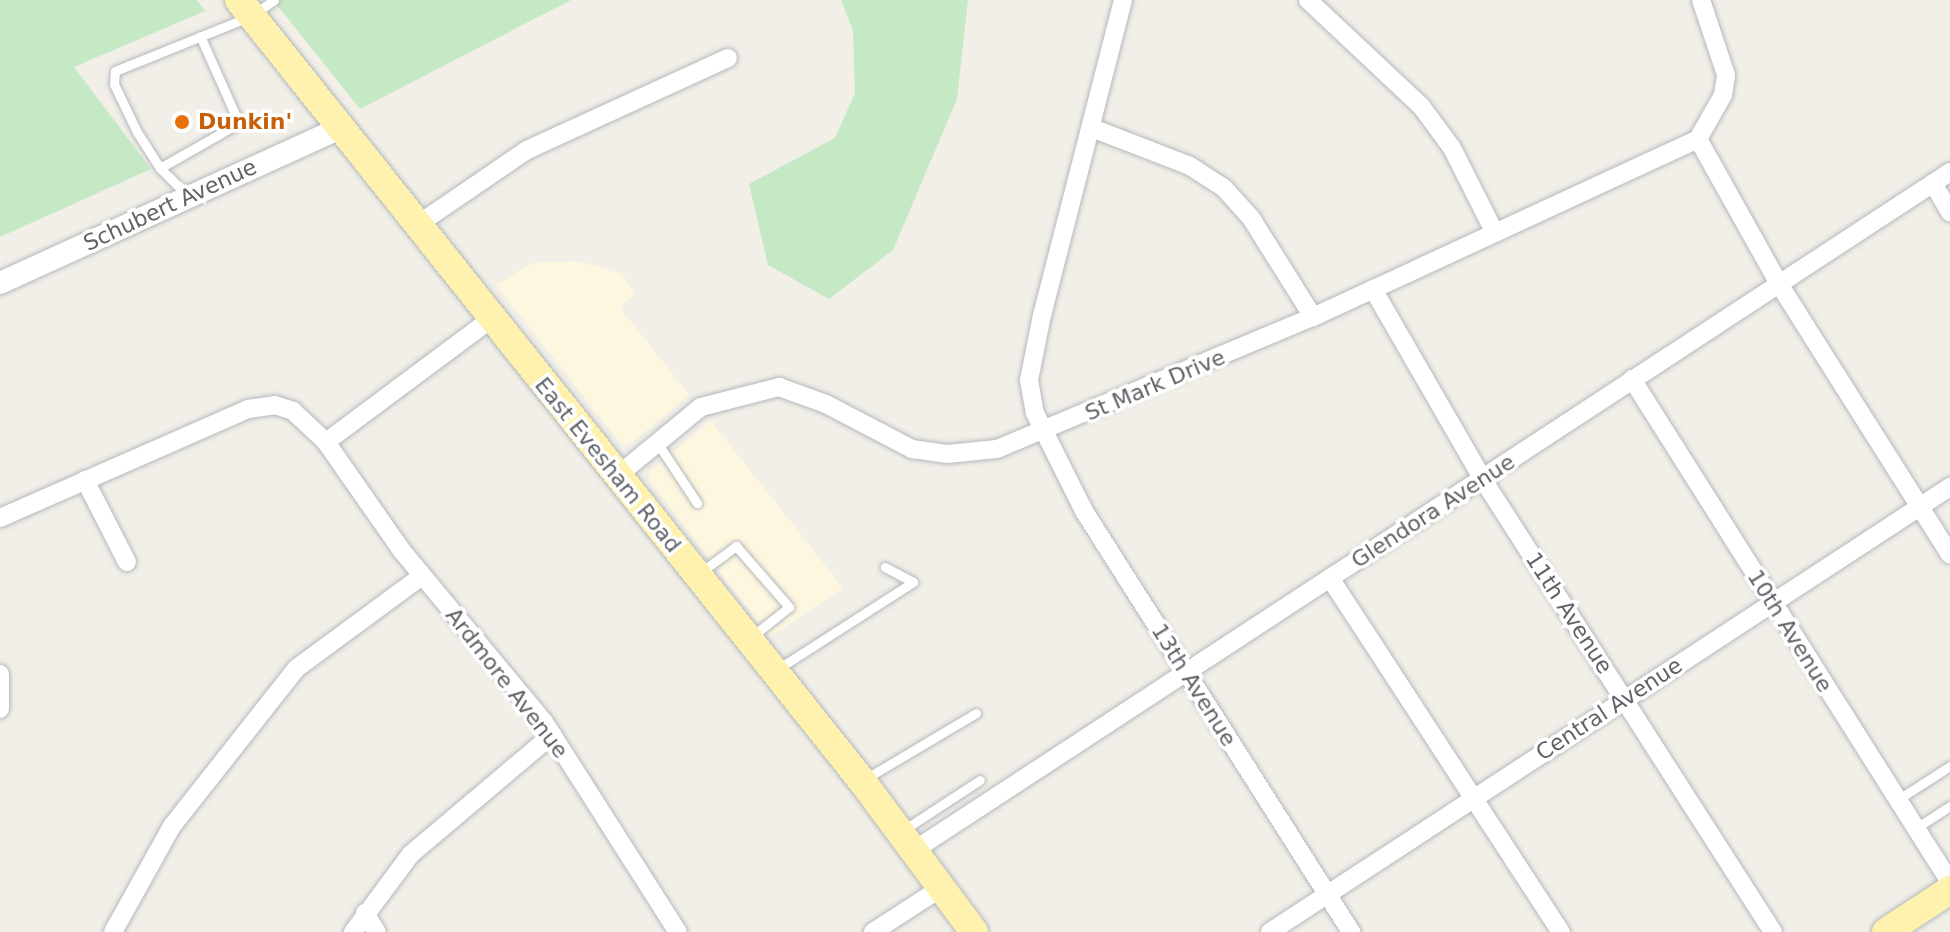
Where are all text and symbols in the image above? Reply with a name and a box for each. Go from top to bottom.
place label: Dunkin' [198,109,292,135]
marker: Dunkin' [173,113,191,131]
street label: Schubert Avenue [79,153,261,257]
street label: St Mark Drive [1081,344,1229,426]
street label: East Evesham Road [529,372,687,558]
street label: Glendora Avenue [1346,448,1520,574]
street label: 11th Avenue [1520,547,1618,679]
street label: 10th Avenue [1742,565,1838,697]
street label: Ardmore Avenue [440,603,574,763]
street label: 13th Avenue [1146,619,1242,751]
street label: Central Avenue [1531,652,1687,766]

